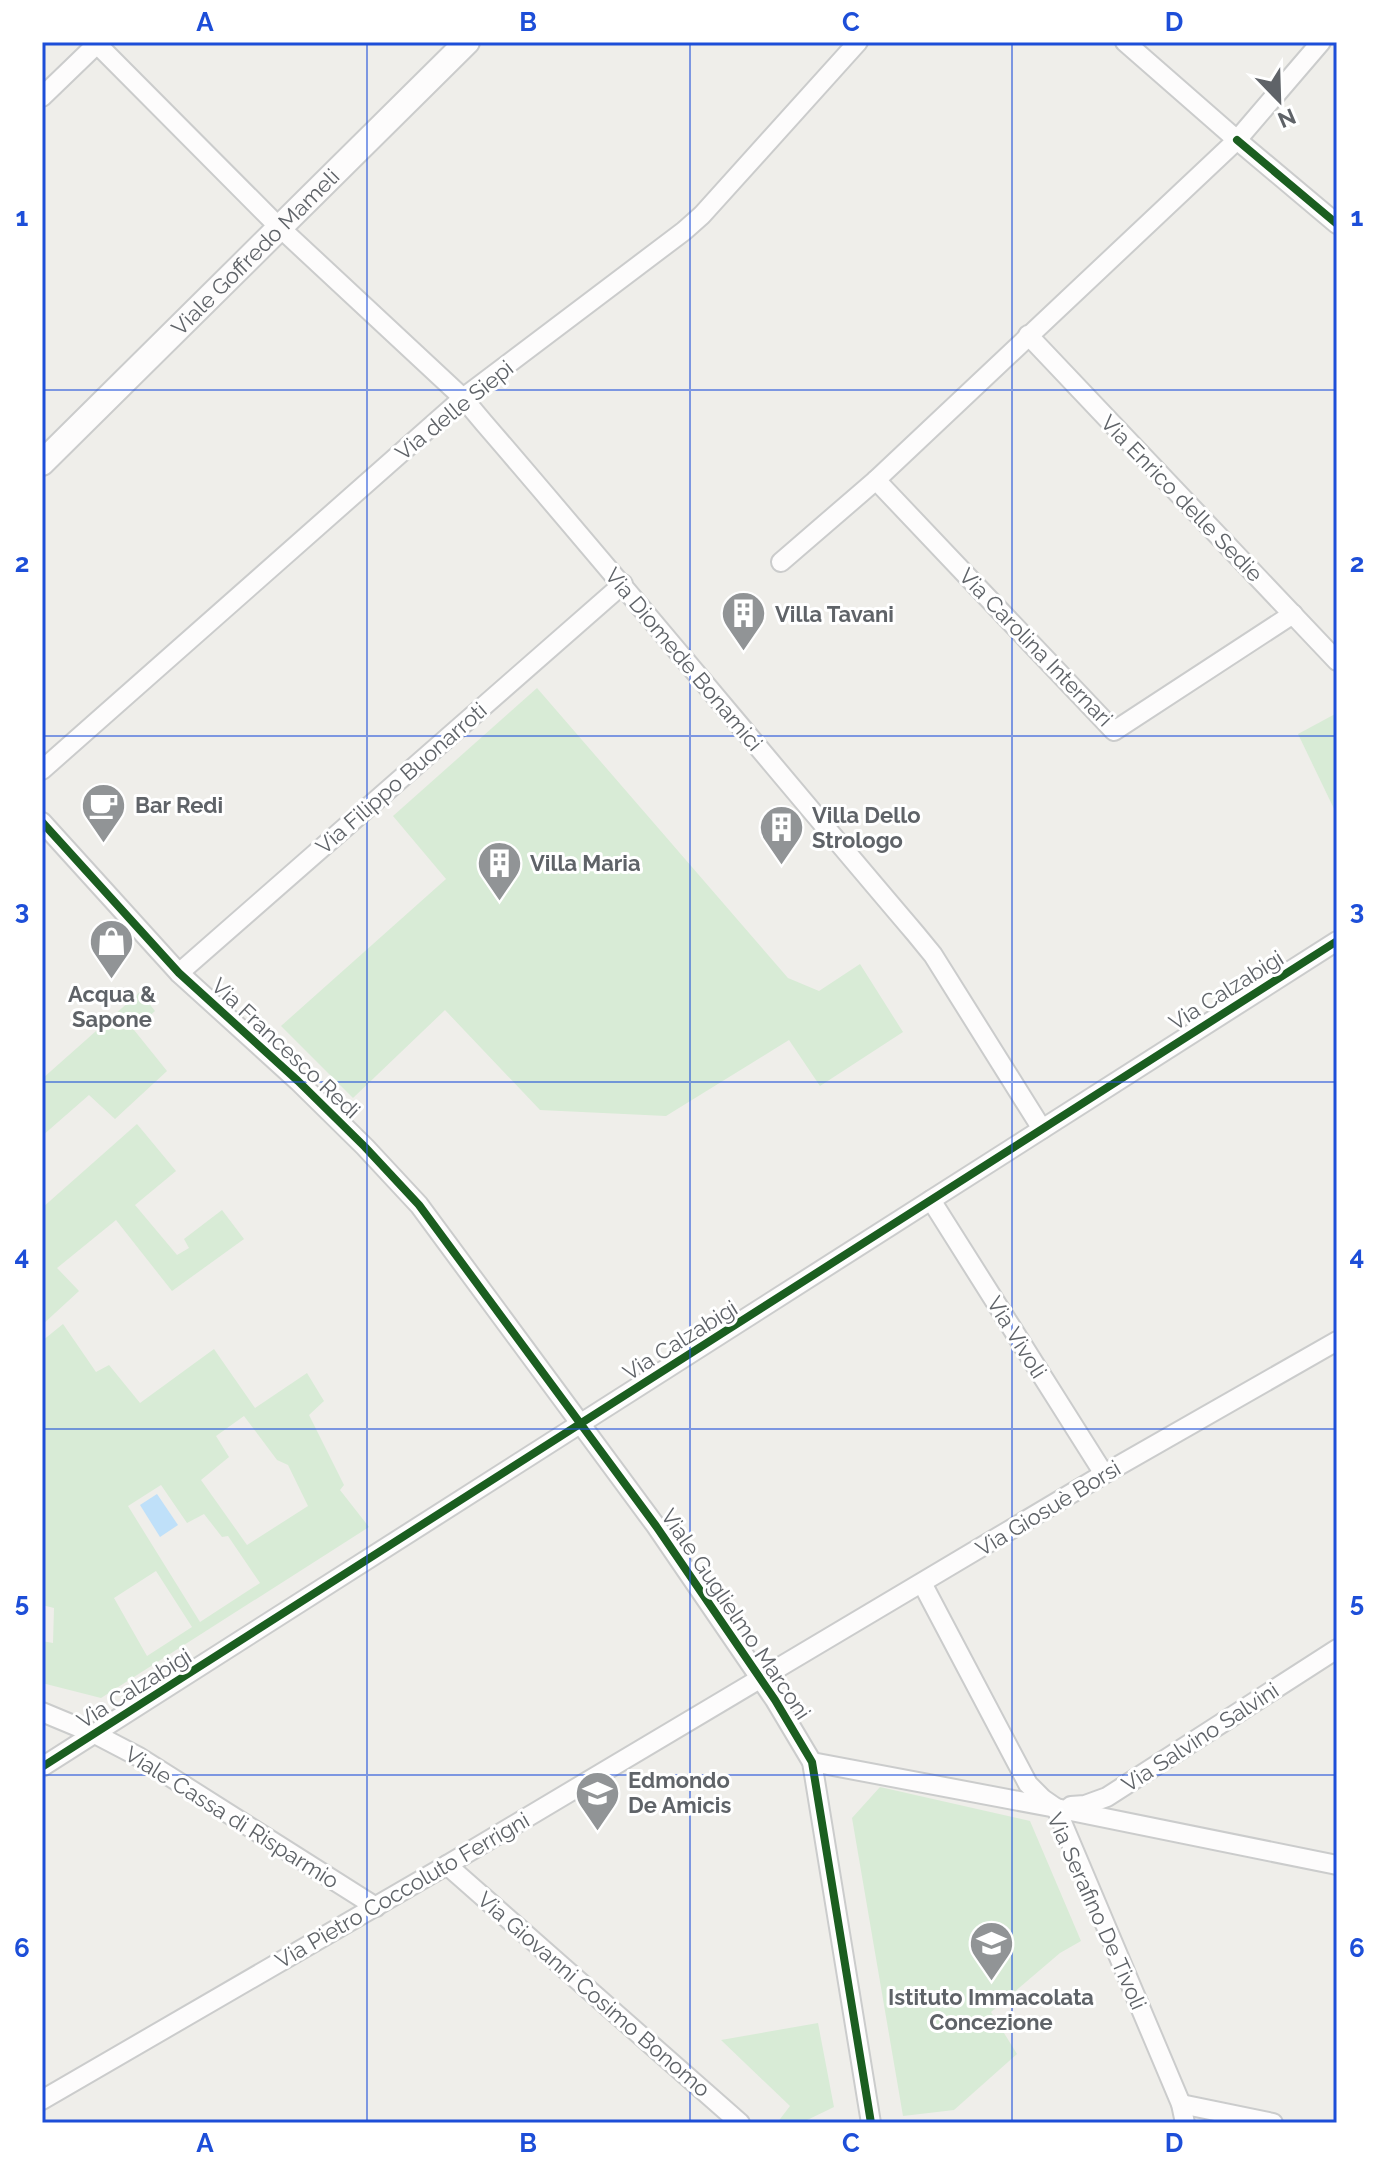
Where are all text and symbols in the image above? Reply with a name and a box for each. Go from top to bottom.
text: A [196,7,214,37]
text: B [519,7,537,37]
text: C [842,7,860,37]
text: D [1165,7,1183,37]
north arrow [1239,60,1319,140]
text: N [1274,103,1300,134]
street label: Viale Goffredo Mameli [166,163,344,340]
text: 1 [16,202,29,232]
text: 1 [1351,202,1364,232]
street label: Via delle Siepi [390,355,518,465]
street label: Via Enrico delle Sedie [1096,409,1268,587]
text: 2 [15,548,29,578]
text: 2 [1350,548,1364,578]
street label: Via Diomede Bonamici [600,562,768,756]
street label: Via Carolina Internari [954,563,1118,731]
building icon: Villa Tavani [720,590,768,653]
place label: Villa Tavani [775,601,894,627]
street label: Via Filippo Buonarroti [310,697,492,859]
cafe icon: Bar Redi [80,781,128,844]
place label: Bar Redi [135,792,223,818]
place label: Villa Dello Strologo [812,802,921,853]
building icon: Villa Dello Strologo [757,804,805,867]
building icon: Villa Maria [475,839,523,902]
place label: Villa Maria [530,850,641,876]
text: 3 [15,895,29,925]
text: 3 [1350,895,1364,925]
shop icon: Acqua & Sapone [88,917,136,980]
street label: Via Calzabigi [1164,945,1288,1035]
street label: Via Francesco Redi [206,972,366,1124]
place label: Acqua & Sapone [68,981,156,1032]
text: 4 [15,1241,29,1271]
text: 4 [1350,1241,1364,1271]
street label: Via Vivoli [982,1291,1052,1383]
street label: Via Calzabigi [618,1295,742,1385]
street label: Via Giosuè Borsi [971,1455,1125,1561]
street label: Viale Guglielmo Marconi [656,1504,816,1724]
text: 5 [15,1587,29,1617]
text: 5 [1350,1587,1364,1617]
street label: Via Calzabigi [72,1643,196,1733]
street label: Via Salvino Salvini [1117,1677,1283,1797]
street label: Viale Cassa di Risparmio [120,1740,344,1894]
place label: Edmondo De Amicis [628,1767,731,1818]
school or university icon: Edmondo De Amicis [573,1769,621,1832]
street label: Via Pietro Coccoluto Ferrigni [270,1807,534,1973]
street label: Via Serafino De Tivoli [1042,1808,1152,2014]
street label: Via Giovanni Cosimo Bonomo [472,1886,716,2102]
school or university icon: Istituto Immacolata Concezione [967,1920,1015,1983]
text: 6 [14,1933,30,1963]
text: 6 [1349,1933,1365,1963]
place label: Istituto Immacolata Concezione [888,1984,1094,2035]
text: A [196,2128,214,2158]
text: B [519,2128,537,2158]
text: C [842,2128,860,2158]
text: D [1165,2128,1183,2158]

